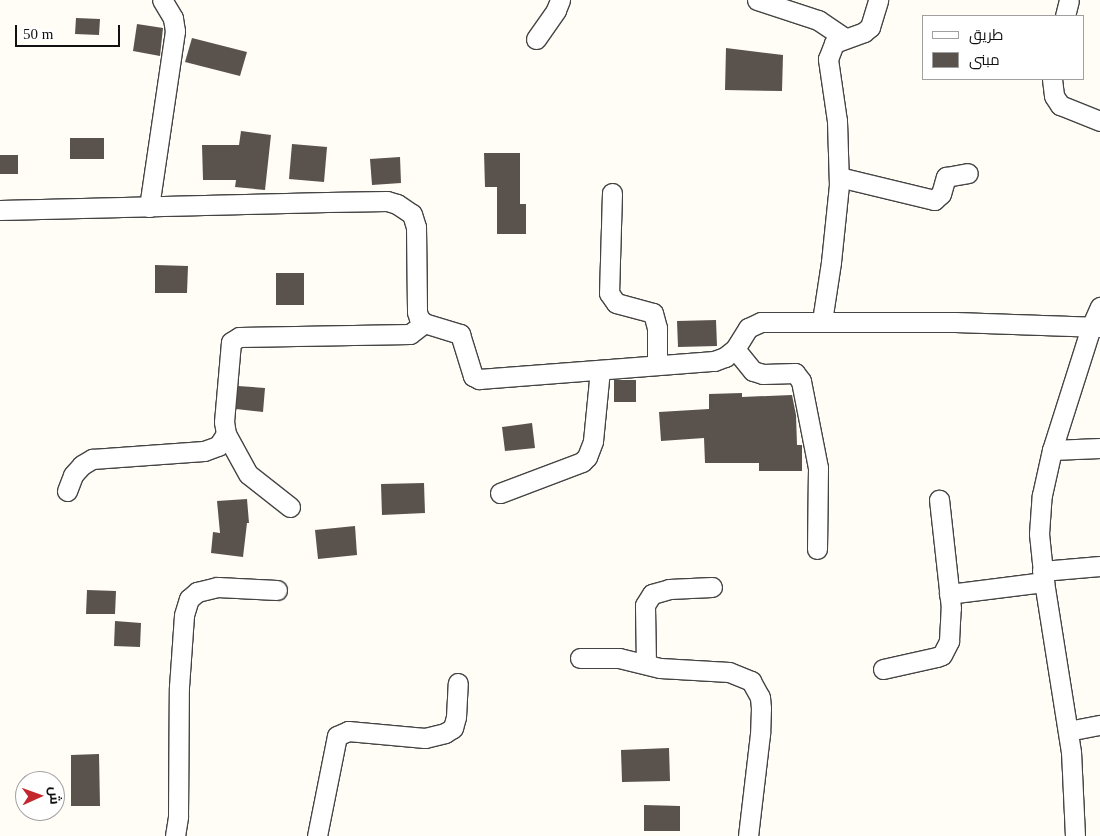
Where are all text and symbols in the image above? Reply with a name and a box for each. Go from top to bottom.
scale bar [18,15,122,47]
legend [922,15,1085,80]
text: 50 m [23,26,53,42]
text: طريق [969,27,1003,43]
text: مبنى [969,52,1000,68]
north arrow [15,771,65,821]
text: ش [47,786,62,805]

